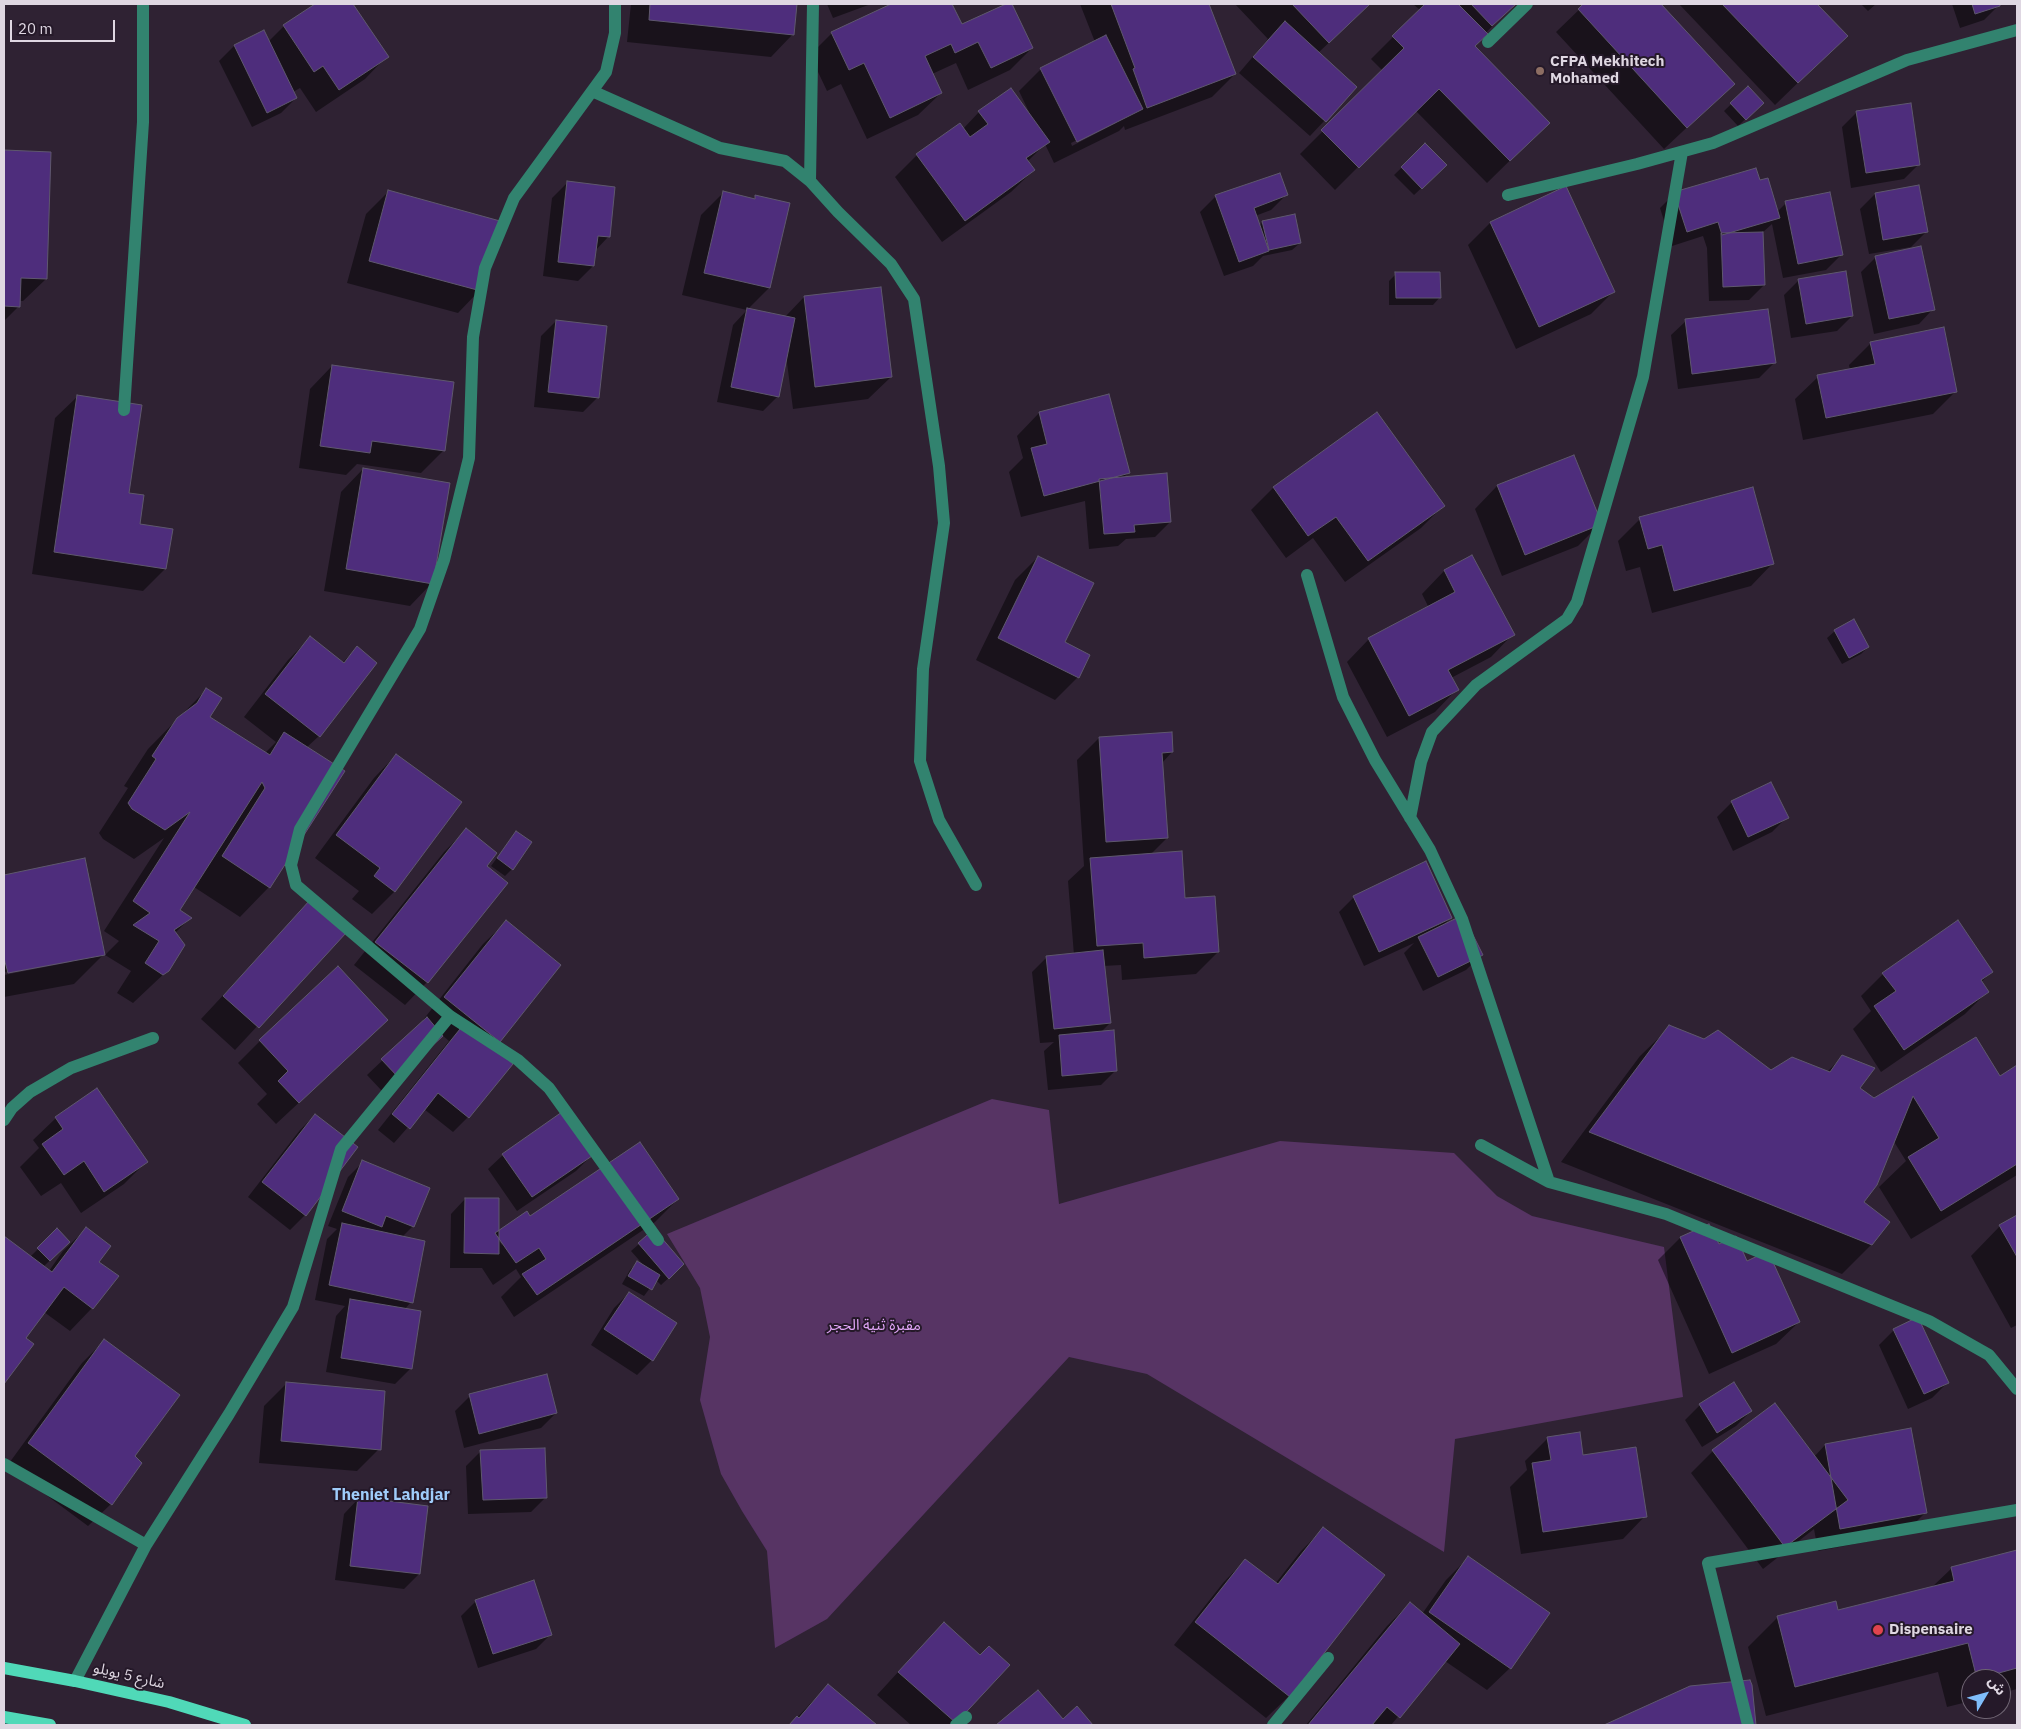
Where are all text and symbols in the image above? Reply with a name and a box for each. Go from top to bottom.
scale bar [12,10,118,42]
text: 20 m [18,19,53,38]
place label: CFPA Mekhitech Mohamed [1550,53,1665,88]
marker: CFPA Mekhitech Mohamed [1534,65,1546,77]
park label: مقبرة ثنية الحجر [827,1317,921,1335]
district label: Theniet Lahdjar [332,1485,450,1505]
place label: Dispensaire [1889,1621,1973,1639]
marker: Dispensaire [1871,1623,1885,1637]
street label: شارع 5 يويلو [91,1659,167,1693]
north arrow [1961,1669,2011,1719]
text: ش [1984,1672,2010,1699]

